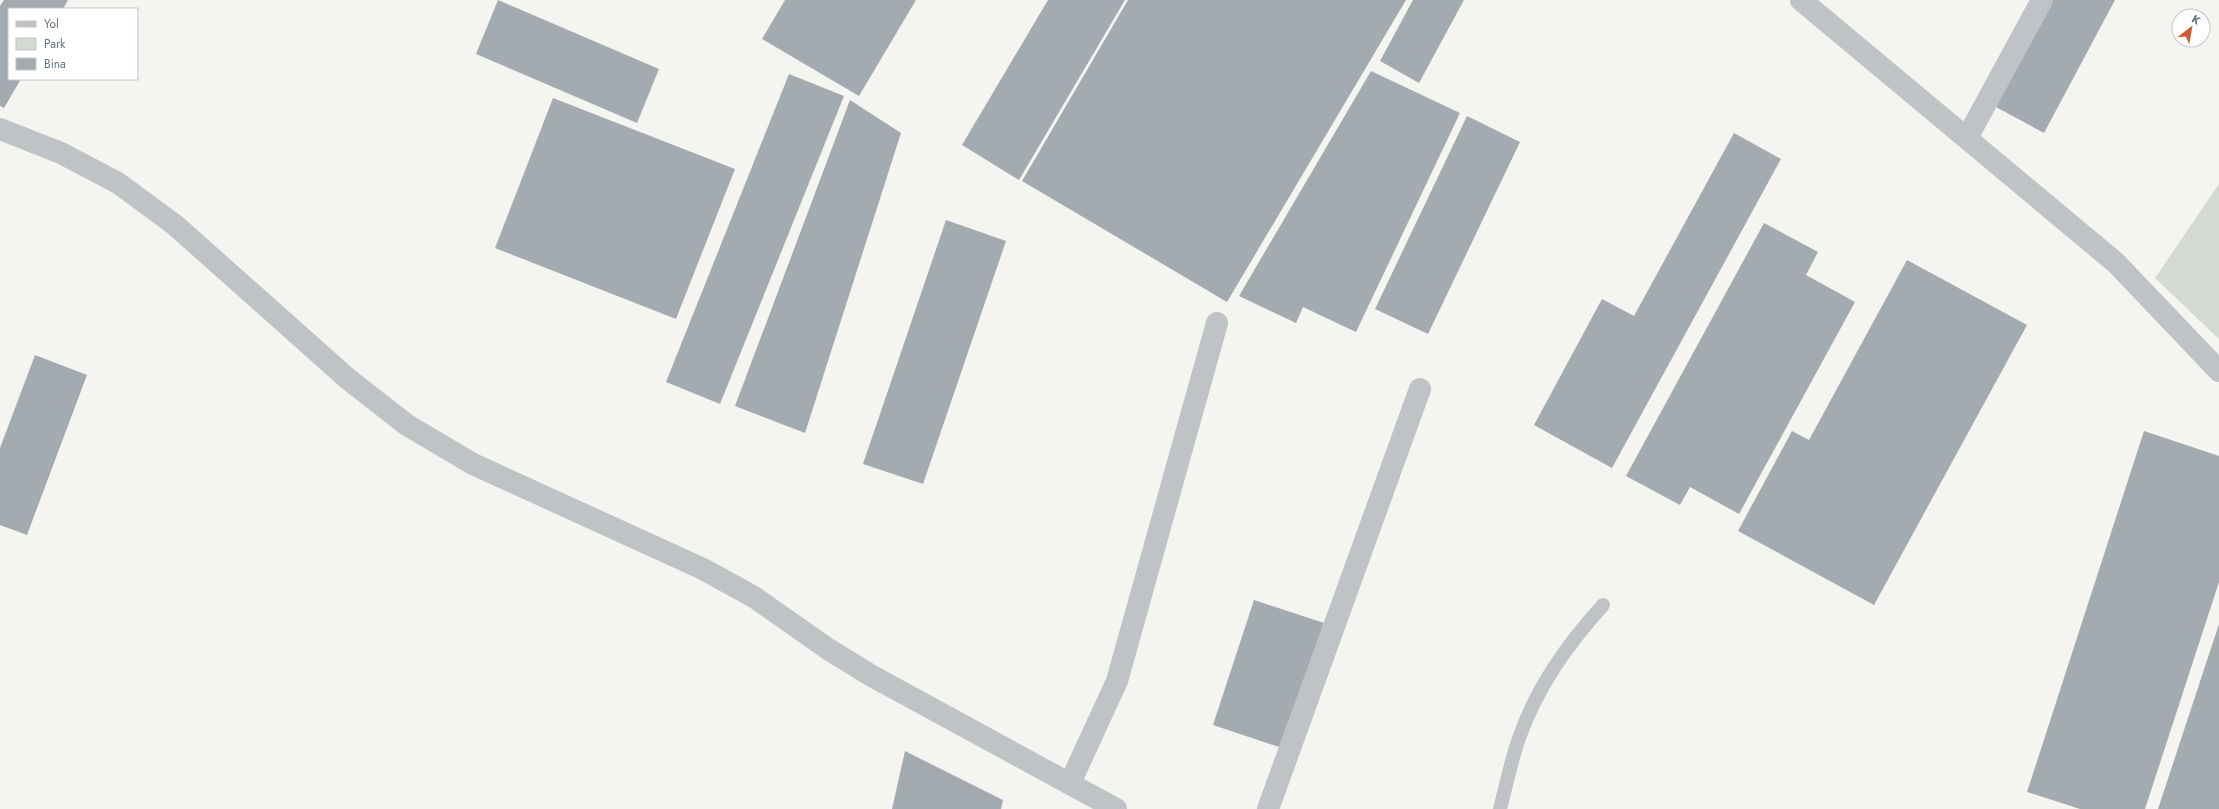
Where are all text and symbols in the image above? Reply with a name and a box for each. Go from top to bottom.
legend [8,8,138,80]
north arrow [2171,8,2211,48]
text: K [2189,11,2204,28]
text: Yol [44,15,59,33]
text: Park [44,35,66,53]
text: Bina [44,55,66,73]

